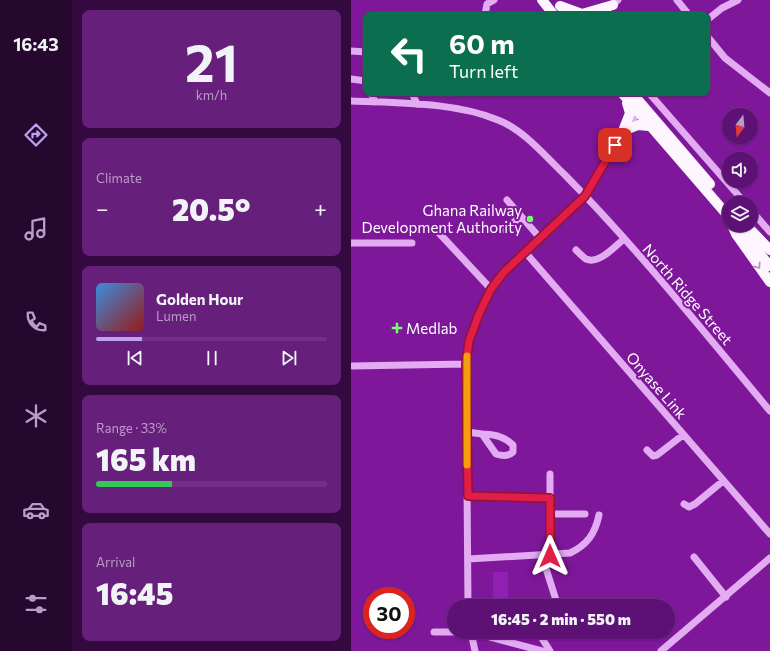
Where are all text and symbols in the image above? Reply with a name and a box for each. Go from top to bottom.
text: 60 m [449,26,515,60]
icon: left [383,28,435,80]
text: 21 [185,29,238,93]
text: 16:43 [13,33,59,55]
text: Turn left [449,60,518,82]
text: km/h [196,87,227,103]
north arrow [722,108,758,144]
map controls [722,108,758,232]
icon: directions [22,121,50,149]
pin [598,128,632,162]
icon: arrive [604,134,626,156]
button: sound [722,152,758,188]
text: Climate [96,170,142,186]
text: 20.5° [172,190,251,227]
text: − [96,195,109,222]
text: + [314,195,327,222]
button: layers [722,196,758,232]
place label: Ghana Railway Development Authority [362,201,522,236]
marker: Ghana Railway Development Authority [525,214,535,224]
icon: music [22,215,50,243]
street label: North Ridge Street [639,240,737,348]
one-way arrow [753,261,760,268]
text: Golden Hour [156,290,243,308]
icon: phone [22,308,50,336]
text: Lumen [156,308,196,324]
place label: Medlab [406,319,458,337]
marker: Medlab [391,322,403,334]
icon: previous [124,347,146,369]
icon: pause [201,347,223,369]
icon: next [278,347,300,369]
street label: Onyase Link [623,348,691,422]
icon: climate [22,402,50,430]
text: Range · 33% [96,420,167,436]
text: 165 km [96,440,196,477]
icon: car [22,496,50,524]
position arrow [529,535,571,577]
text: Arrival [96,554,135,570]
text: 16:45 [96,574,173,611]
speed limit sign: 30 [363,587,415,639]
icon: filters [22,590,50,618]
text: 16:45 · 2 min · 550 m [491,610,631,628]

